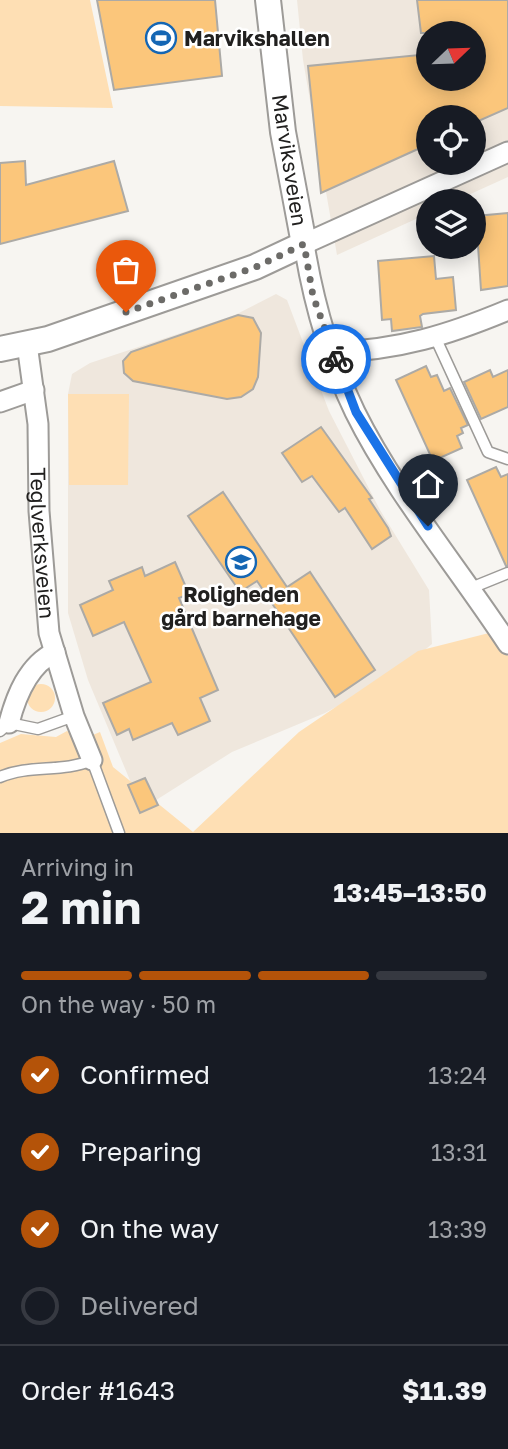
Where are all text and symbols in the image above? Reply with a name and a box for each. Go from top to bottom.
sports icon: Marvikshallen [144,21,178,55]
north arrow [416,21,486,91]
map controls [416,21,486,259]
place label: Marvikshallen [184,25,330,51]
street label: Marviksveien [267,92,313,228]
button: locate [416,105,486,175]
button: layers [416,189,486,259]
pin [96,240,156,312]
icon: bag [107,251,145,289]
courier [301,324,371,394]
icon: bike [317,340,355,378]
pin [398,454,458,526]
icon: home [409,465,447,503]
street label: Teglverksveien [26,467,61,620]
school or university icon: Roligheden gård barnehage [224,545,258,579]
place label: Roligheden gård barnehage [161,581,321,631]
text: Arriving in [21,853,134,881]
text: 13:45–13:50 [333,877,487,908]
text: 2 min [21,879,141,934]
text: On the way · 50 m [21,990,216,1018]
icon: check [21,1056,59,1094]
text: Confirmed [80,1059,210,1090]
text: 13:24 [428,1061,487,1089]
icon: check [21,1133,59,1171]
text: Preparing [80,1136,202,1167]
text: 13:31 [431,1138,487,1166]
icon: check [21,1210,59,1248]
text: On the way [80,1213,219,1244]
text: 13:39 [428,1215,487,1243]
text: Delivered [80,1290,199,1321]
text: Order #1643 [21,1375,175,1406]
text: $11.39 [402,1375,487,1406]

